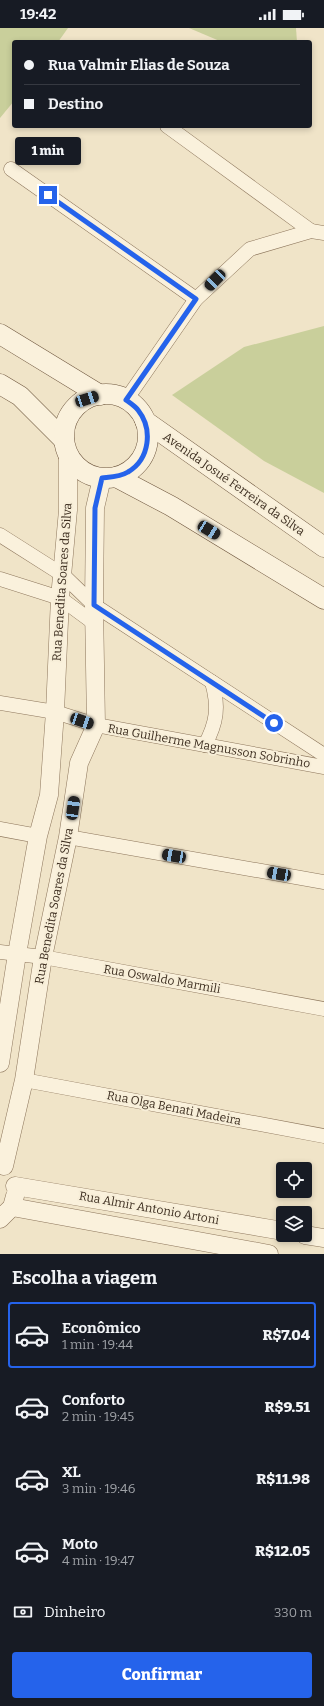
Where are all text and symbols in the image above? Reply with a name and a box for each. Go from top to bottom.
text: 19:42 [20,5,56,23]
text: Rua Valmir Elias de Souza [48,56,230,74]
text: Destino [48,95,103,113]
callout: 1 min [15,137,81,165]
text: 1 min [31,143,65,158]
route end [39,186,57,204]
car [202,267,228,293]
car [74,390,100,408]
street label: Avenida Josué Ferreira da Silva [160,430,308,539]
street label: Rua Benedita Soares da Silva [49,502,75,662]
car [196,519,222,541]
car [69,711,95,731]
route start [265,714,283,732]
street label: Rua Guilherme Magnusson Sobrinho [107,721,311,771]
car [65,795,81,821]
street label: Rua Benedita Soares da Silva [32,826,76,985]
car [161,848,187,864]
car [266,866,292,882]
street label: Rua Oswaldo Marmili [102,962,222,996]
street label: Rua Olga Benati Madeira [106,1088,243,1128]
map controls [276,1162,312,1242]
button: locate [276,1162,312,1198]
street label: Rua Almir Antonio Artoni [78,1189,220,1227]
button: layers [276,1206,312,1242]
text: Escolha a viagem [12,1267,157,1289]
icon: car [14,1317,50,1353]
text: Econômico [62,1319,141,1337]
text: R$7.04 [262,1326,310,1344]
text: 1 min · 19:44 [62,1337,133,1352]
icon: car [14,1389,50,1425]
text: Conforto [62,1391,125,1409]
text: R$9.51 [264,1398,310,1416]
text: 2 min · 19:45 [62,1409,134,1424]
icon: car [14,1461,50,1497]
text: XL [62,1463,81,1481]
text: R$11.98 [256,1470,310,1488]
text: 3 min · 19:46 [62,1481,135,1496]
icon: car [14,1533,50,1569]
text: Moto [62,1535,98,1553]
text: R$12.05 [255,1542,310,1560]
text: 4 min · 19:47 [62,1553,134,1568]
icon: cash [12,1601,34,1623]
text: Dinheiro [44,1603,105,1621]
text: 330 m [274,1605,312,1620]
button: Confirmar [12,1652,312,1698]

